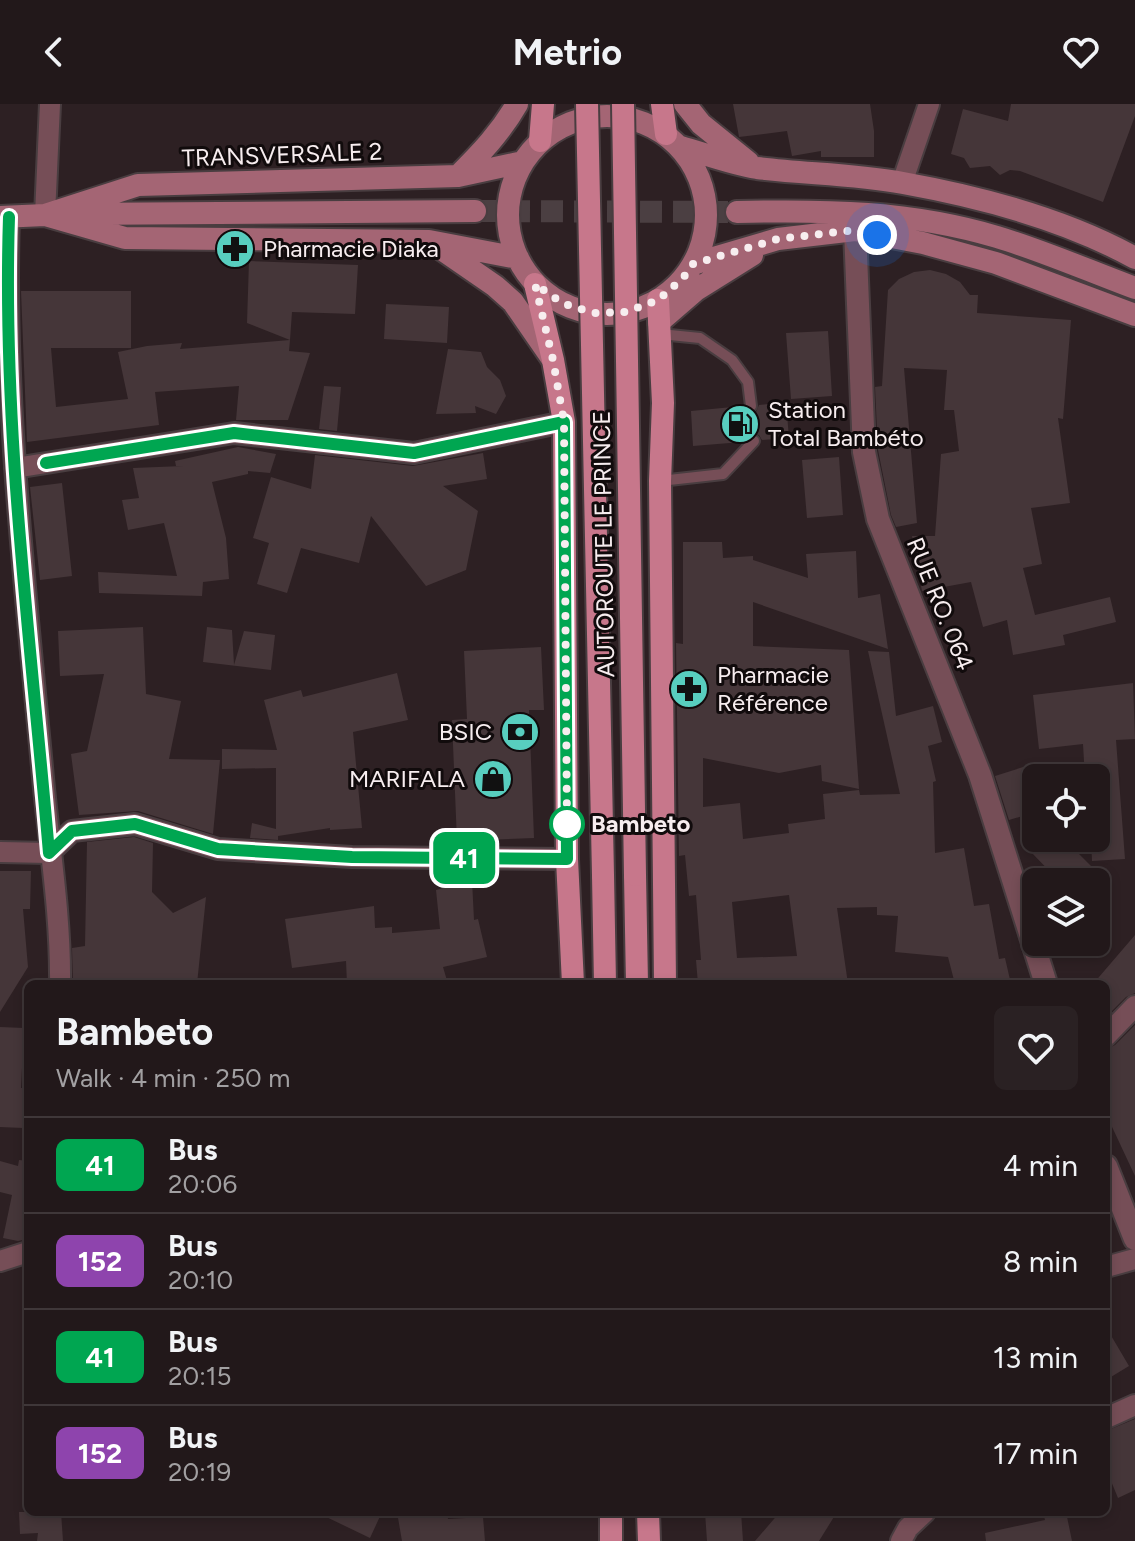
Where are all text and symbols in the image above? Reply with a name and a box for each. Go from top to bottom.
icon: back [32,30,76,74]
icon: heart [1059,30,1103,74]
text: Metrio [513,31,622,74]
street label: TRANSVERSALE 2 [181,137,383,172]
your location [857,215,897,255]
pharmacy icon: Pharmacie Diaka [214,228,256,270]
place label: Pharmacie Diaka [263,234,439,263]
place label: Station Total Bambéto [768,395,924,452]
fuel station icon: Station Total Bambéto [719,403,761,445]
street label: AUTOROUTE LE PRINCE [587,410,620,678]
street label: RUE RO. 064 [901,533,980,674]
place label: Pharmacie Référence [717,660,829,717]
pharmacy icon: Pharmacie Référence [668,668,710,710]
bank icon: BSIC [499,711,541,753]
place label: BSIC [439,717,492,746]
shop icon: MARIFALA [472,758,514,800]
place label: MARIFALA [349,764,466,793]
map controls [1022,764,1110,956]
button: locate [1022,764,1110,852]
marker: Bambeto [550,807,584,841]
place label: Bambeto [591,809,690,838]
line badge: 41 [428,832,500,884]
text: 41 [449,841,479,875]
button: layers [1022,868,1110,956]
button: heart [994,1006,1078,1090]
text: Bambeto [56,1009,213,1055]
text: Walk · 4 min · 250 m [56,1062,290,1094]
text: Bus [168,1131,217,1168]
text: 4 min [1003,1147,1078,1184]
text: 41 [85,1148,115,1182]
text: 20:06 [168,1168,237,1200]
text: Bus [168,1227,217,1264]
text: 8 min [1003,1243,1078,1280]
text: 152 [78,1244,122,1278]
text: 20:10 [168,1264,233,1296]
text: Bus [168,1323,217,1360]
text: 13 min [993,1339,1078,1376]
text: 41 [85,1340,115,1374]
text: 20:15 [168,1360,231,1392]
text: Bus [168,1419,217,1456]
text: 17 min [993,1435,1078,1472]
text: 152 [78,1436,122,1470]
text: 20:19 [168,1456,231,1488]

